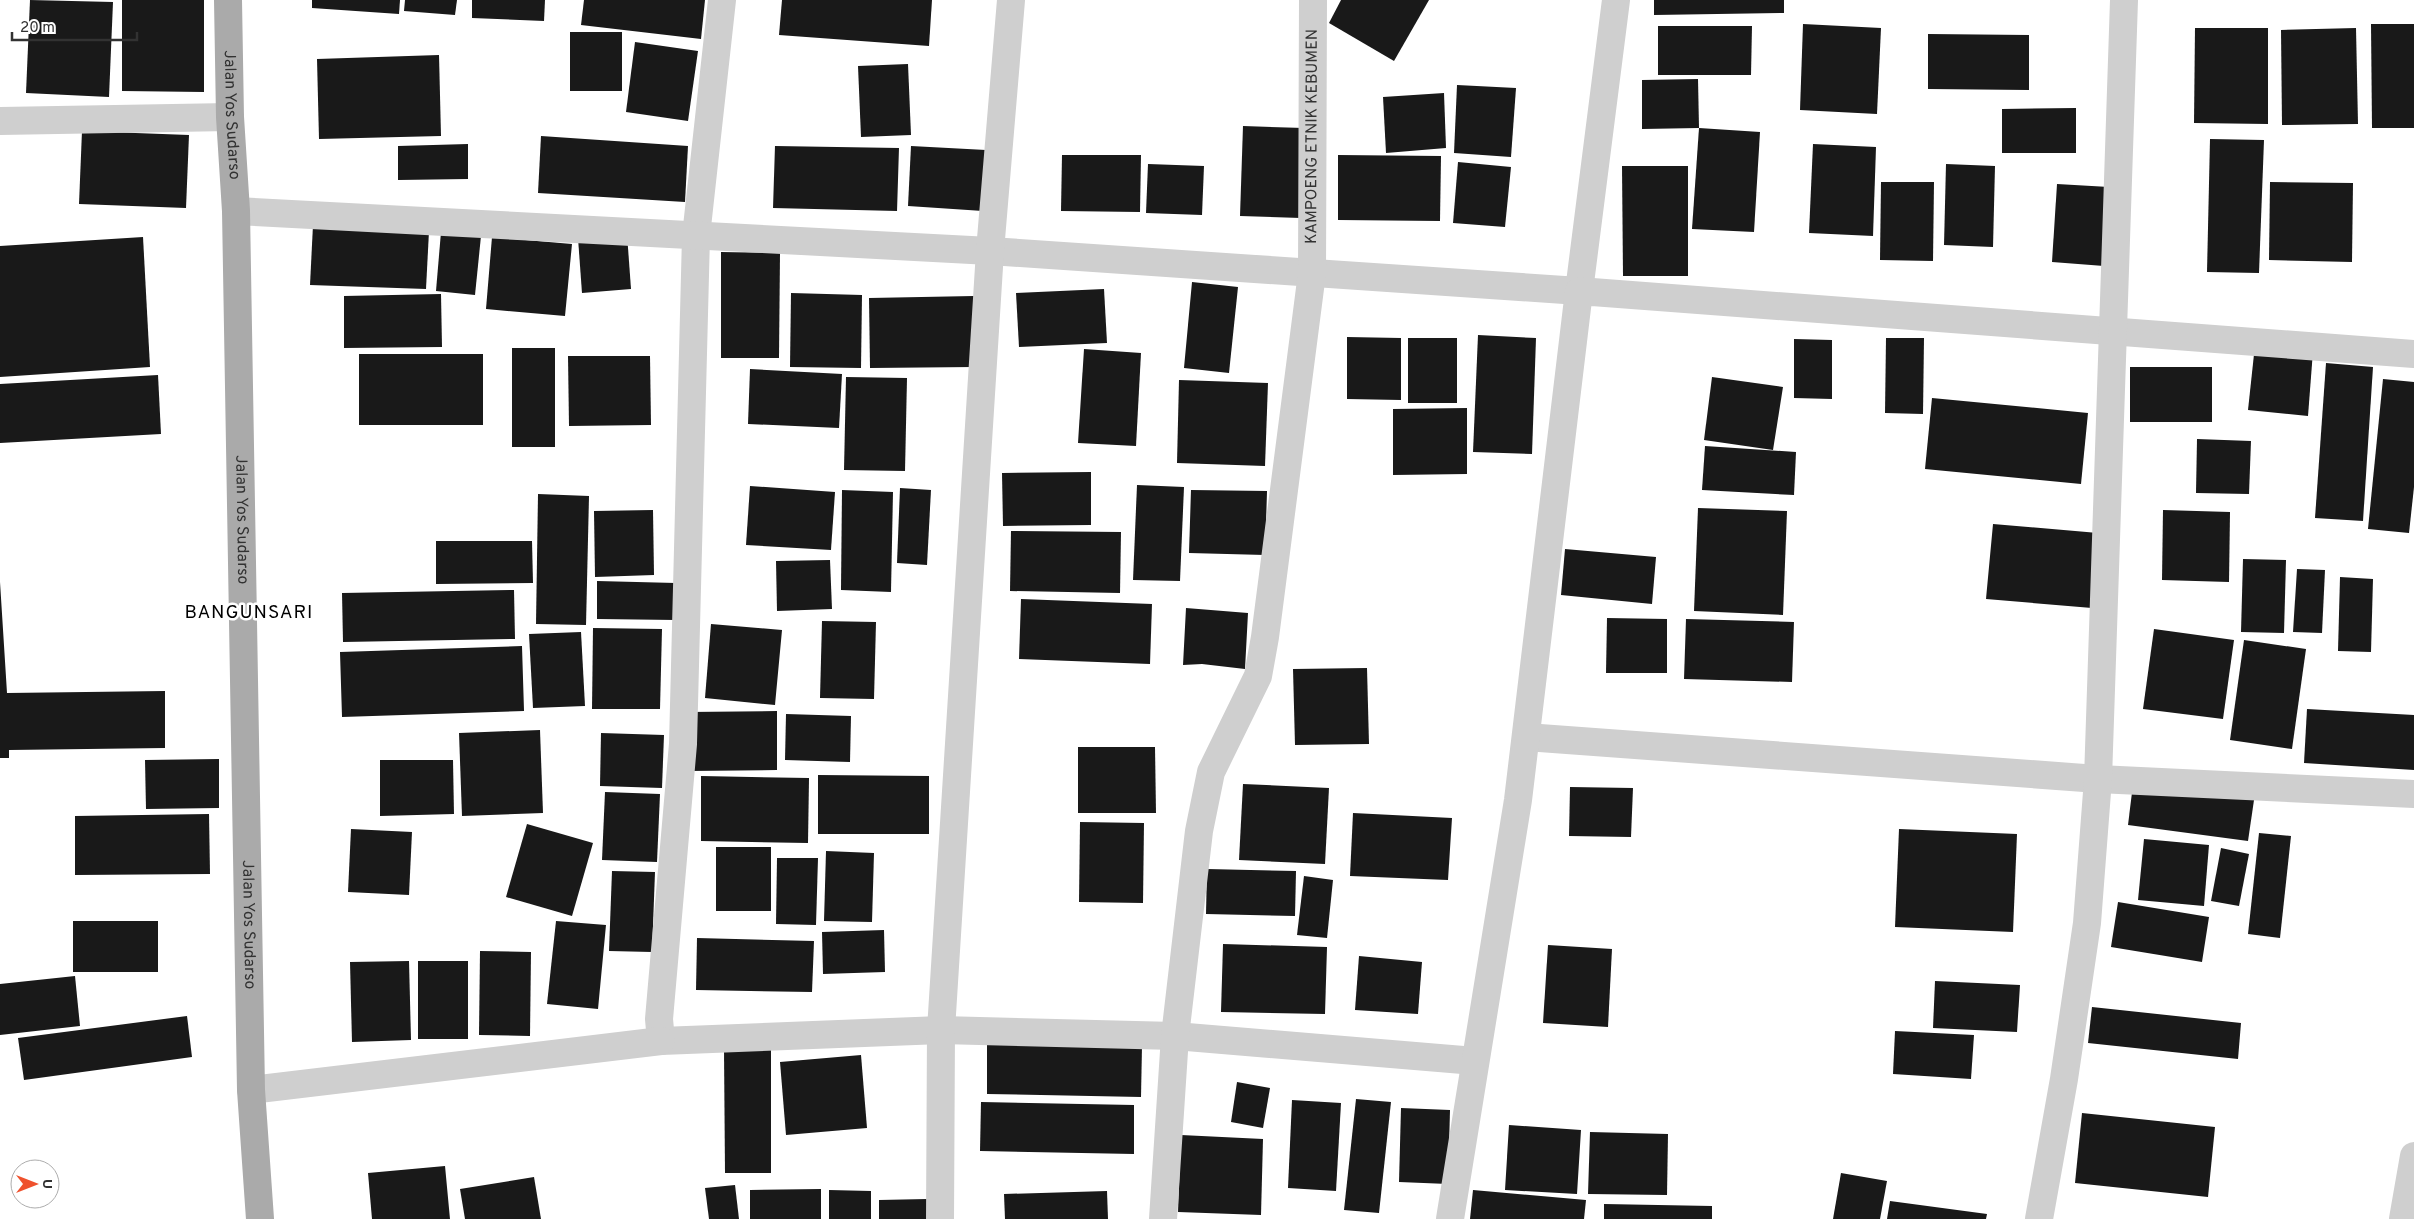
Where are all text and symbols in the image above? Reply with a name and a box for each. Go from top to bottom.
scale bar [12,10,138,42]
text: 20 m [20,19,55,38]
street label: KAMPOENG ETNIK KEBUMEN [1302,29,1323,244]
street label: Jalan Yos Sudarso [219,50,244,180]
street label: Jalan Yos Sudarso [230,455,252,585]
district label: BANGUNSARI [185,601,313,625]
street label: Jalan Yos Sudarso [237,860,259,990]
north arrow [10,1159,60,1209]
text: U [38,1179,55,1189]

